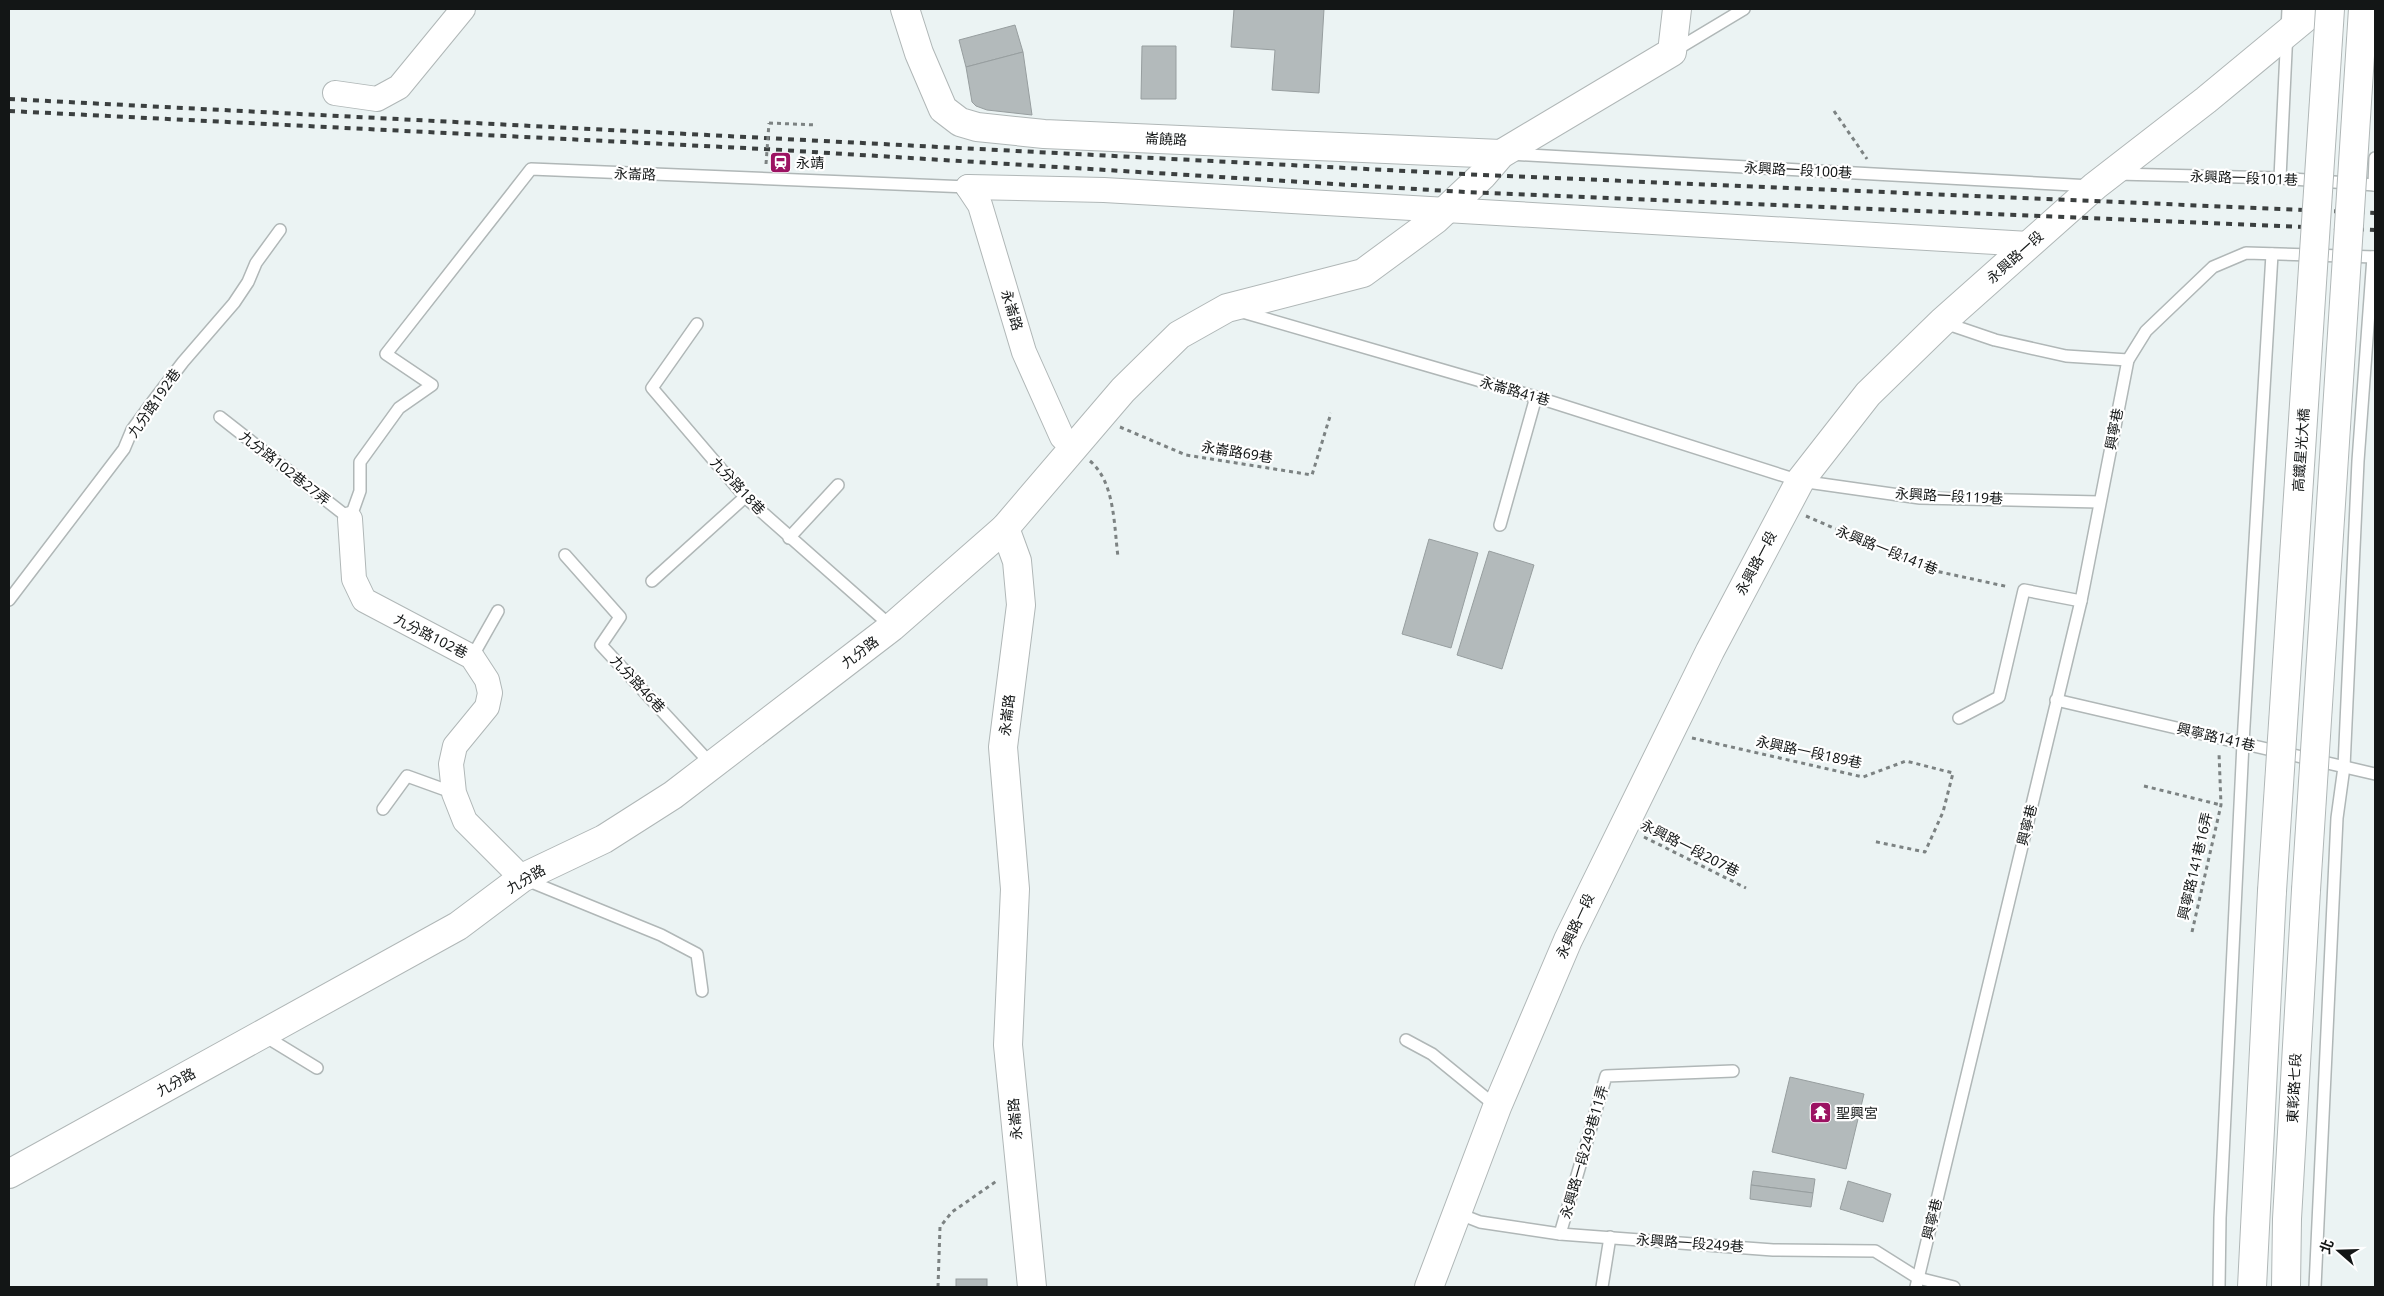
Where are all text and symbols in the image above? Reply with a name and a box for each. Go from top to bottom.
street label: 崙饒路 [1145,128,1187,149]
station icon: 永靖 [768,151,792,175]
place label: 永靖 [796,153,824,172]
street label: 永興路一段100巷 [1744,157,1852,182]
street label: 永崙路 [614,163,656,184]
street label: 永興路一段101巷 [2190,166,2298,189]
street label: 永興路一段 [1982,226,2047,287]
street label: 永崙路 [997,287,1028,333]
street label: 九分路192巷 [123,364,184,441]
street label: 永崙路41巷 [1478,371,1552,410]
street label: 興寧巷 [2100,406,2127,451]
street label: 高鐵星光大橋 [2288,407,2313,493]
street label: 九分路102巷27弄 [236,426,335,509]
street label: 永崙路69巷 [1200,436,1274,467]
street label: 九分路18巷 [707,453,770,518]
street label: 永興路一段119巷 [1895,483,2003,508]
street label: 永興路一段141巷 [1834,520,1941,579]
street label: 永興路一段 [1731,527,1780,598]
street label: 九分路102巷 [391,609,471,662]
street label: 九分路 [837,631,882,672]
street label: 九分路46巷 [607,651,670,716]
street label: 永崙路 [995,693,1018,737]
street label: 興寧路141巷 [2175,718,2257,755]
street label: 永興路一段189巷 [1754,731,1864,772]
street label: 興寧巷 [2012,802,2041,848]
street label: 興寧路141巷16弄 [2173,810,2216,922]
street label: 永興路一段207巷 [1638,815,1743,881]
street label: 九分路 [503,860,549,897]
street label: 永興路一段 [1551,890,1598,962]
street label: 東彰路七段 [2282,1053,2305,1123]
street label: 九分路 [153,1063,199,1100]
street label: 永興路一段249巷11弄 [1555,1083,1612,1221]
street label: 永崙路 [1003,1097,1026,1141]
temple icon: 聖興宮 [1808,1101,1832,1125]
place label: 聖興宮 [1836,1103,1878,1122]
street label: 興寧巷 [1917,1196,1946,1242]
north arrow [2314,1226,2364,1276]
street label: 永興路一段249巷 [1635,1229,1745,1256]
text: 北 [2315,1237,2338,1256]

